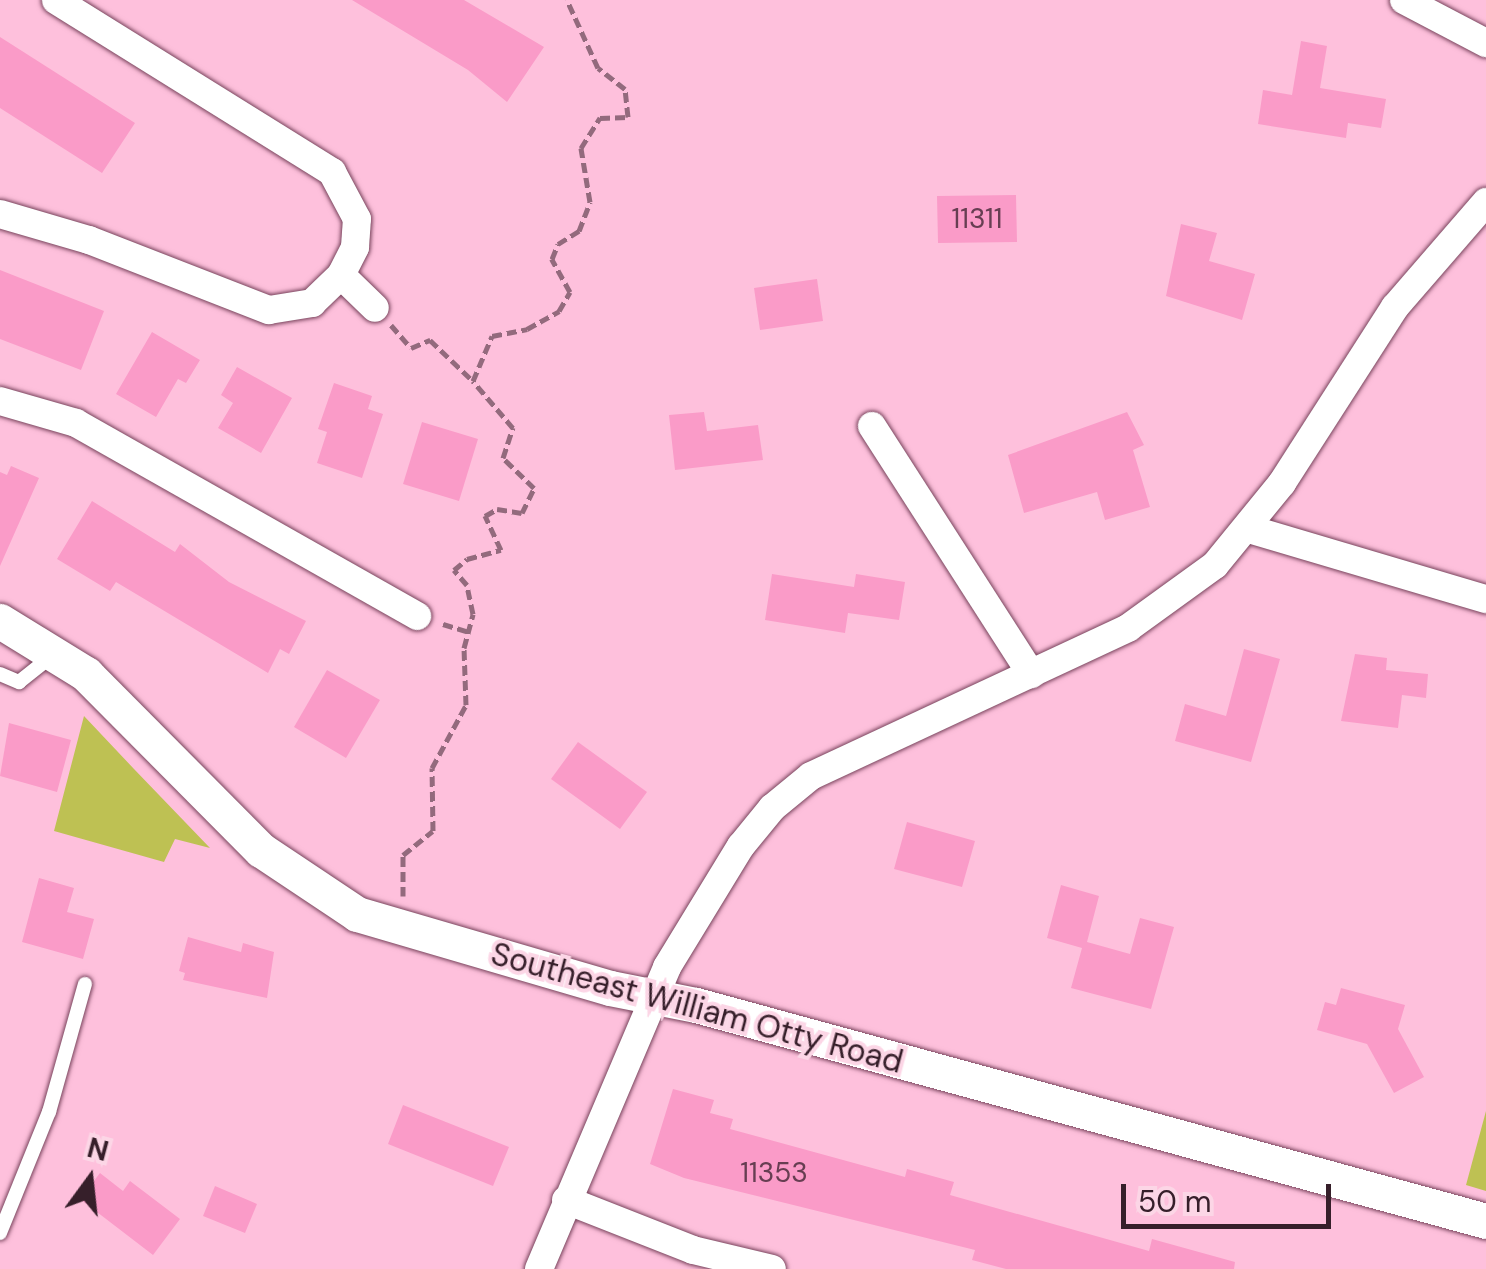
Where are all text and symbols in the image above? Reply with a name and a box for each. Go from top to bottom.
house number: 11311 [951,202,1003,236]
street label: Southeast William Otty Road [487,935,907,1081]
north arrow [40,1129,140,1229]
text: N [83,1129,113,1170]
house number: 11353 [740,1156,808,1190]
scale bar [1126,1164,1336,1226]
text: 50 m [1138,1182,1212,1221]

